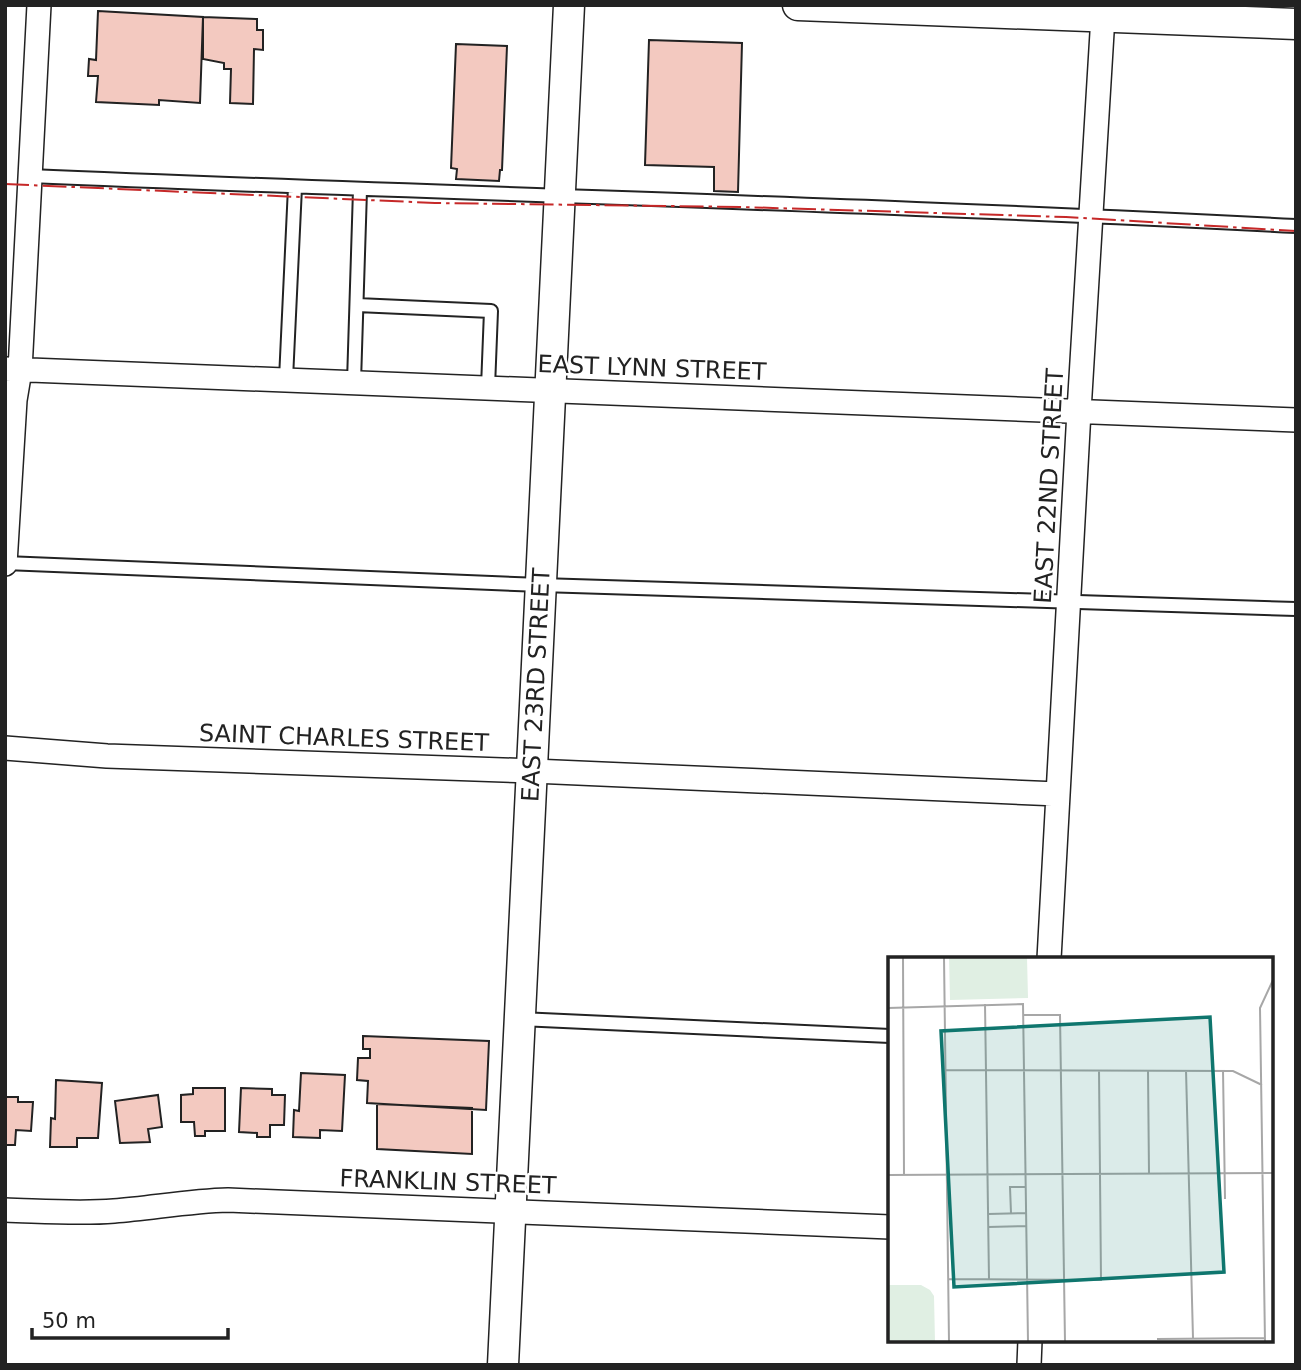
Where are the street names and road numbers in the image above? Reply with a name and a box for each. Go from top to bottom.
street label: EAST LYNN STREET [537,350,767,386]
street label: EAST 22ND STREET [1029,367,1069,604]
street label: EAST 23RD STREET [516,567,556,802]
street label: SAINT CHARLES STREET [198,719,490,757]
street label: FRANKLIN STREET [339,1164,557,1200]

